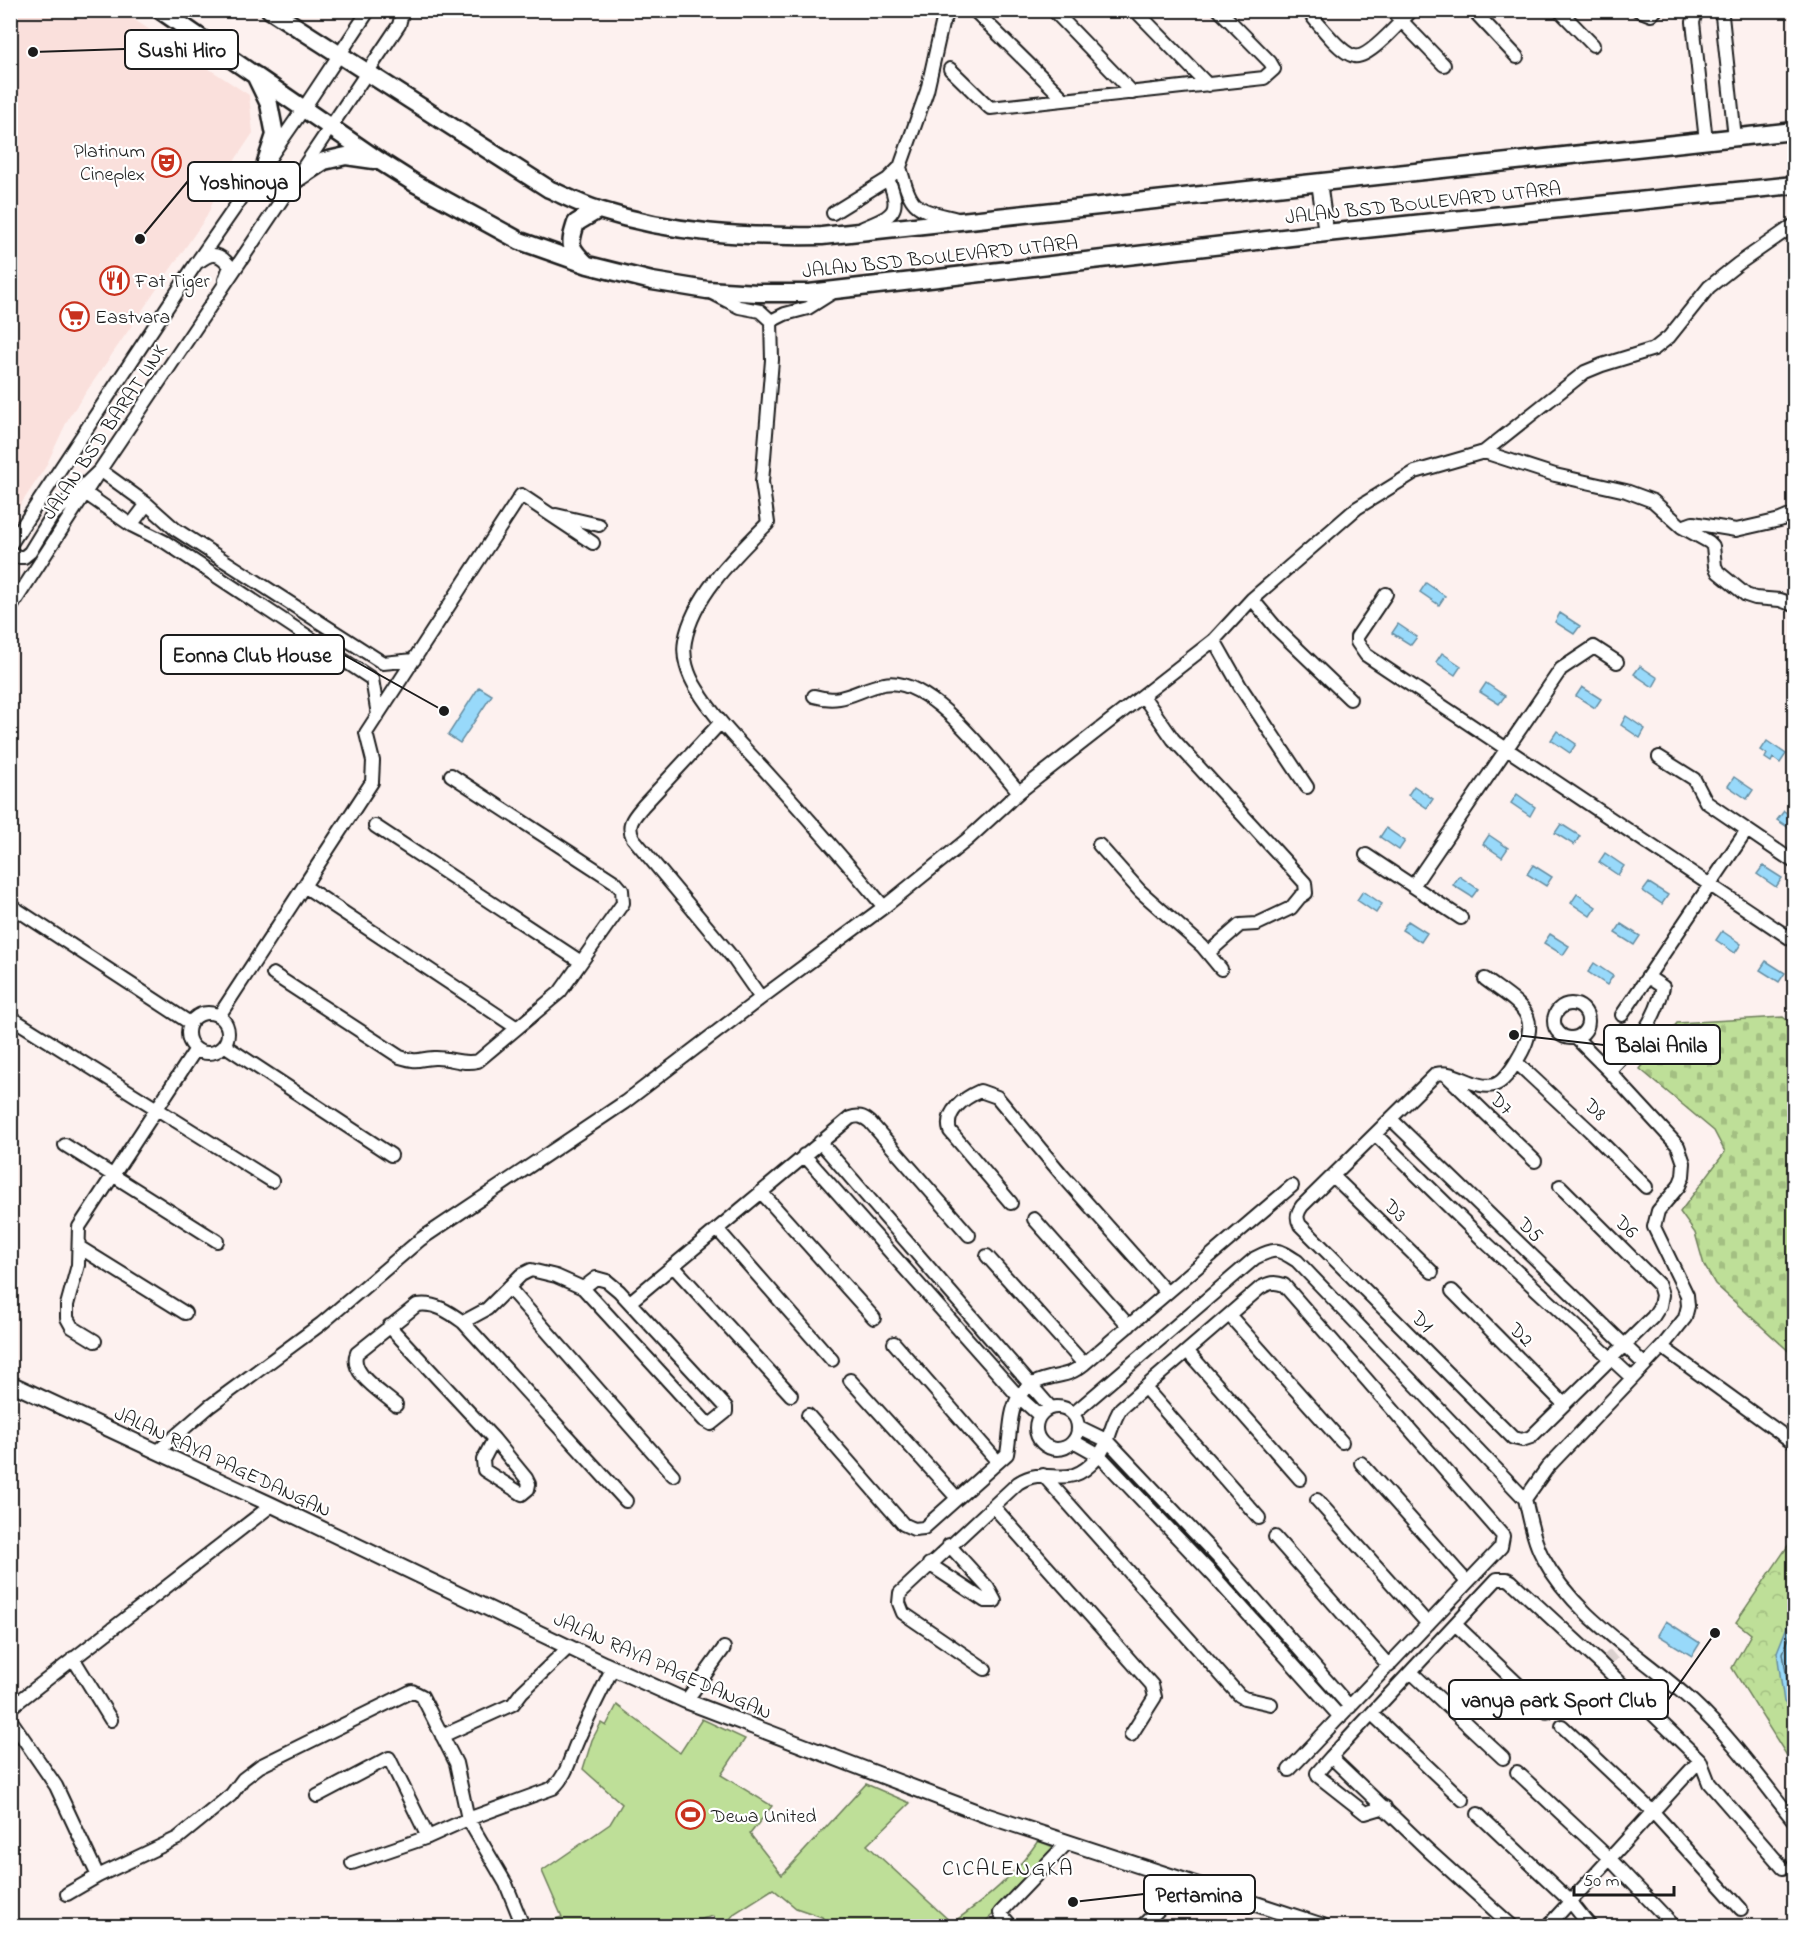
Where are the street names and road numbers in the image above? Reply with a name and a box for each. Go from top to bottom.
street label: JALAN BSD BOULEVARD UTARA [1284,176,1563,233]
street label: JALAN BSD BOULEVARD UTARA [801,230,1080,287]
street label: JALAN BSD BARAT LINK [36,338,176,526]
street label: D7 [1481,1086,1519,1123]
street label: D8 [1575,1092,1612,1129]
street label: D3 [1375,1193,1413,1230]
street label: D6 [1606,1209,1644,1246]
street label: D5 [1509,1211,1549,1250]
street label: D1 [1403,1304,1439,1340]
street label: D2 [1501,1316,1539,1355]
street label: JALAN RAYA PAGEDANGAN [109,1400,335,1526]
street label: JALAN RAYA PAGEDANGAN [548,1606,776,1729]

